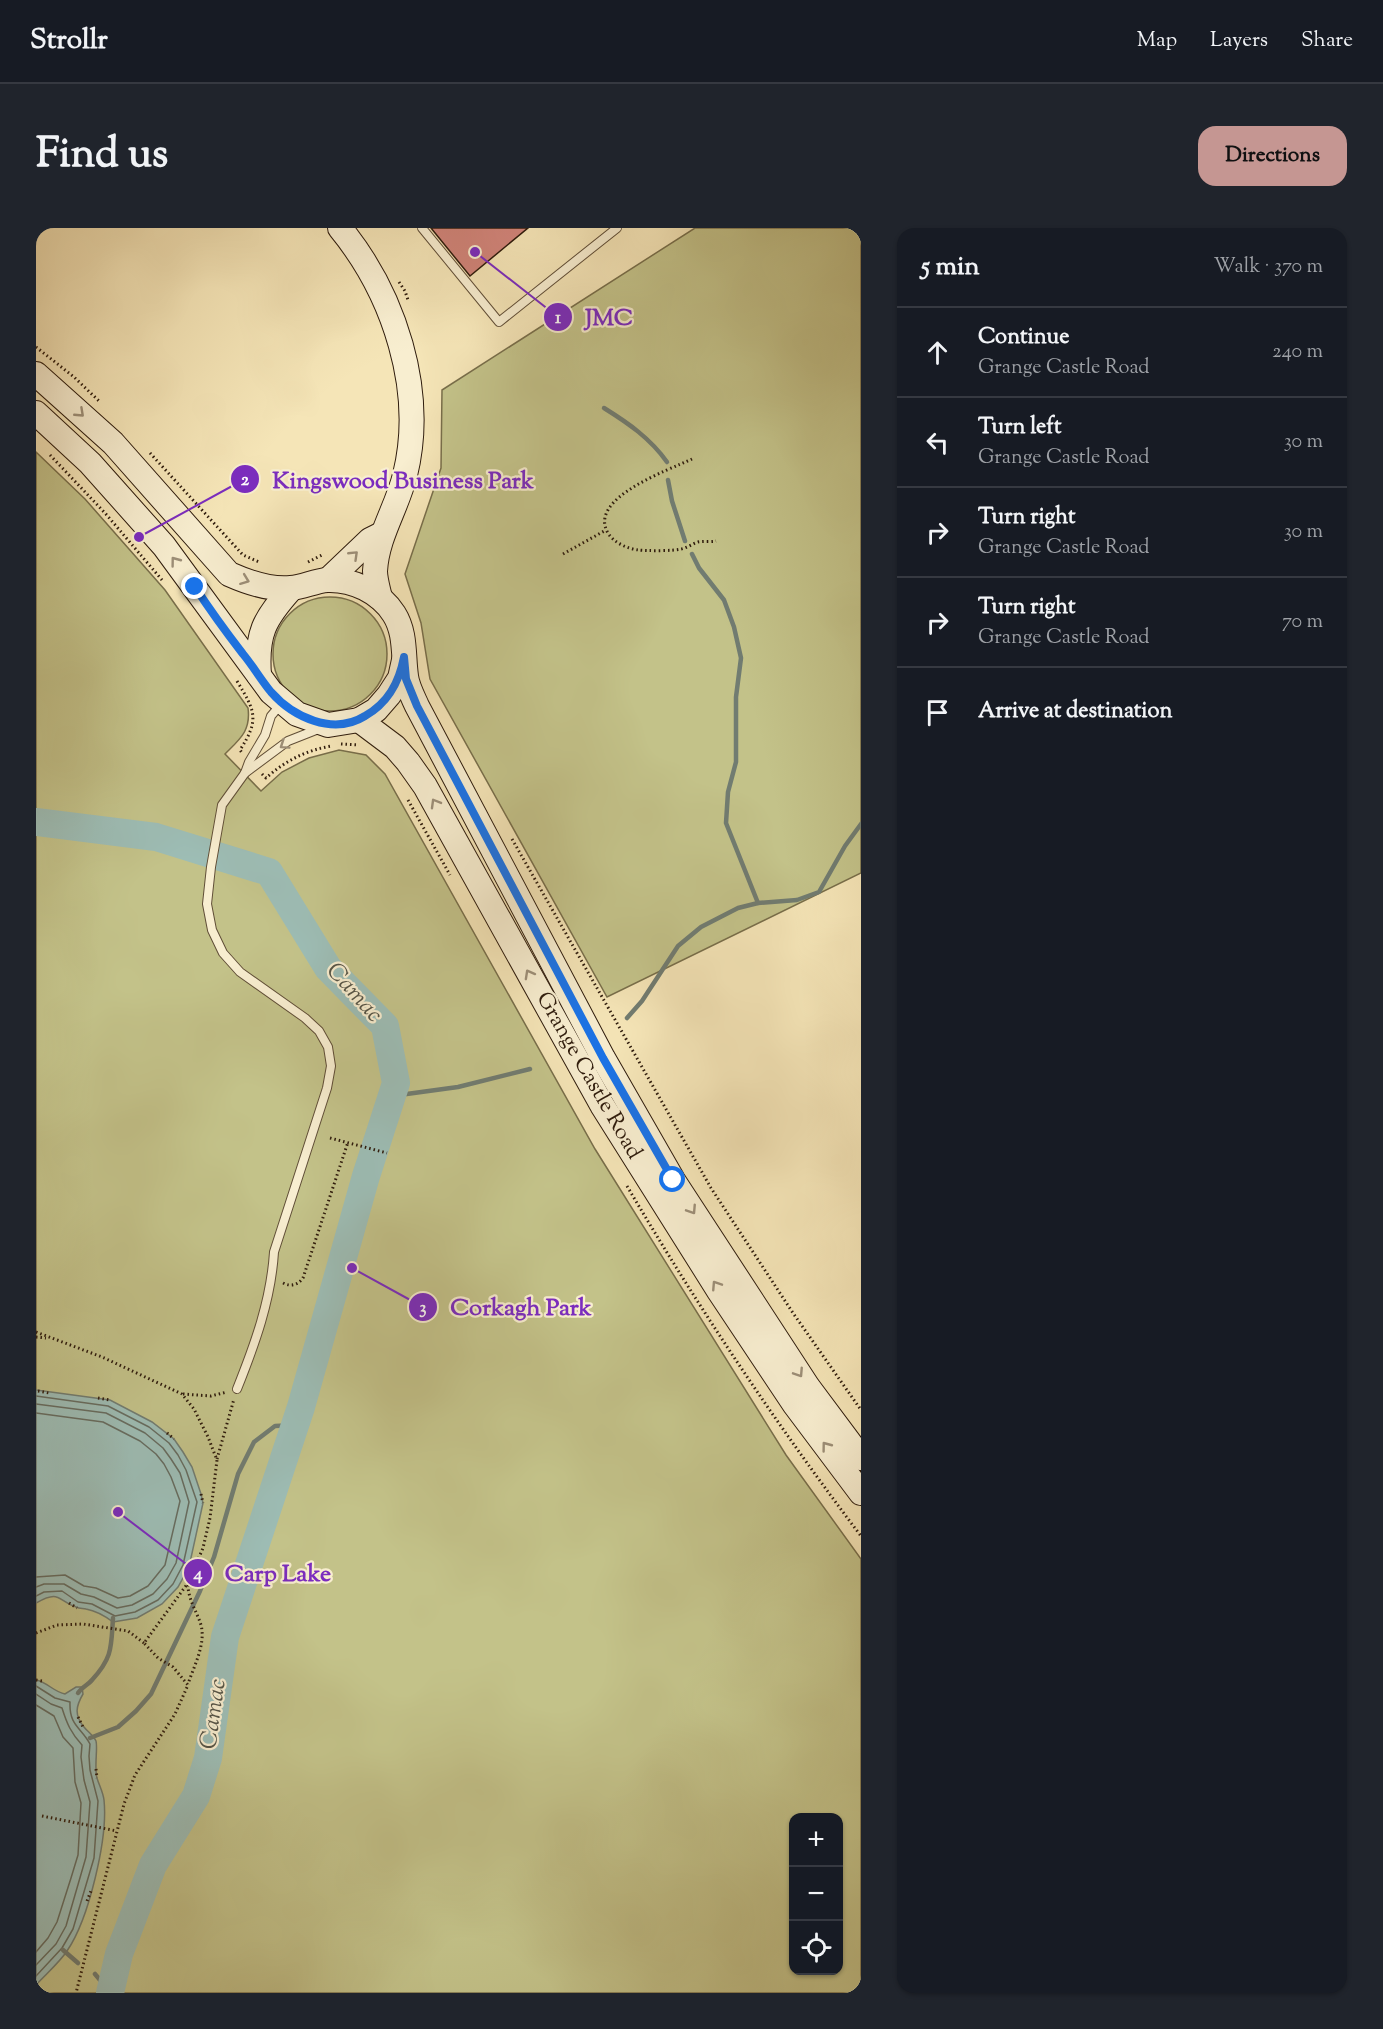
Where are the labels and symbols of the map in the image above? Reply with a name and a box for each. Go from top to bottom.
callout: JMC [543,296,645,338]
text: JMC [583,302,633,336]
text: 1 [555,306,562,332]
one-way arrow [73,406,83,417]
callout: Kingswood Business Park [230,458,546,500]
text: Kingswood Business Park [272,465,535,499]
text: 2 [241,468,250,494]
one-way arrow [346,552,357,563]
one-way arrow [171,556,182,567]
route end [181,573,207,599]
one-way arrow [239,573,250,586]
one-way arrow [280,738,291,749]
one-way arrow [431,799,442,810]
water label: Camac [318,955,390,1031]
one-way arrow [525,970,536,980]
street label: Grange Castle Road [527,986,649,1166]
route start [659,1166,685,1192]
one-way arrow [685,1204,697,1214]
one-way arrow [712,1281,723,1292]
callout: Corkagh Park [408,1286,603,1328]
text: Corkagh Park [450,1292,593,1326]
text: 3 [419,1296,427,1322]
one-way arrow [792,1367,803,1378]
one-way arrow [822,1442,833,1453]
callout: Carp Lake [183,1552,344,1594]
text: Carp Lake [225,1558,331,1592]
text: 4 [192,1562,203,1588]
water label: Camac [192,1677,236,1751]

